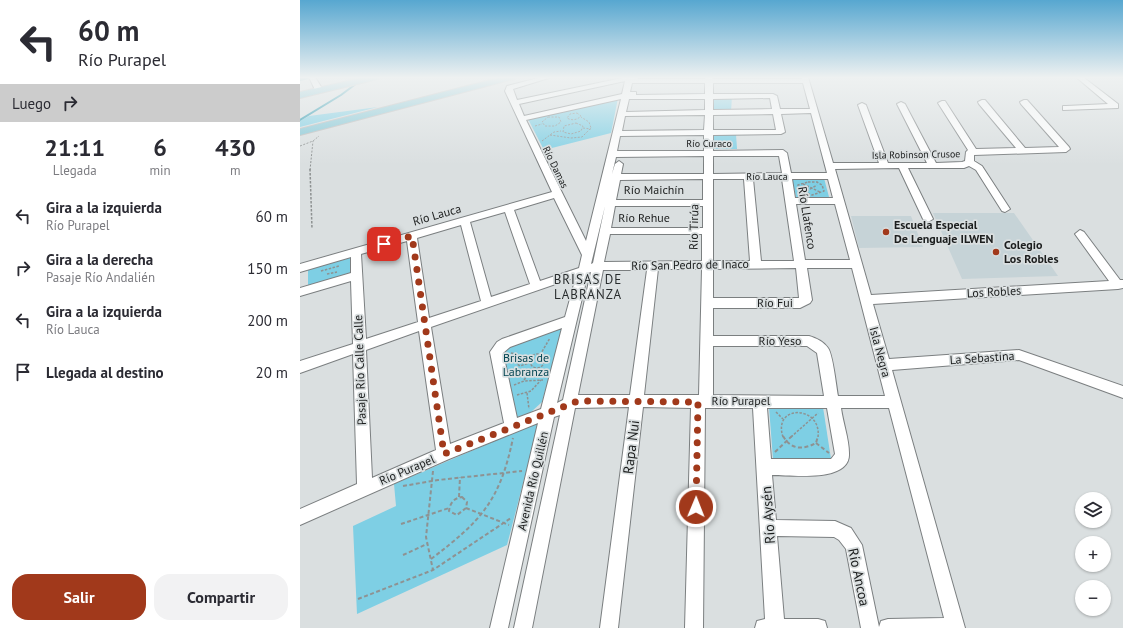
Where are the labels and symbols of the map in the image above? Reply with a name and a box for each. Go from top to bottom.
street label: Río Curaco [686,137,732,150]
street label: Río Damas [540,144,571,190]
street label: Isla Robinson Crusoe [872,147,960,162]
street label: Río Lauca [746,170,788,183]
street label: Río Maichín [624,182,684,197]
street label: Río Llafenco [795,185,820,250]
street label: Río Lauca [411,200,463,229]
street label: Río Tirúa [686,204,701,250]
street label: Río Rehue [618,210,670,225]
place label: Escuela Especial De Lenguaje ILWEN [894,217,994,246]
pin [367,227,401,261]
marker: Escuela Especial De Lenguaje ILWEN [881,227,891,237]
place label: Colegio Los Robles [1004,237,1059,266]
marker: Colegio Los Robles [991,247,1001,257]
street label: Río San Pedro de Inaco [631,256,749,273]
district label: BRISAS DE LABRANZA [554,271,622,303]
street label: Los Robles [966,283,1021,300]
street label: Río Fui [757,295,793,310]
street label: Pasaje Río Calle Calle [350,315,369,425]
street label: Isla Negra [867,325,894,379]
street label: Río Yeso [759,333,801,348]
street label: La Sebastina [949,348,1015,367]
park label: Brisas de Labranza [503,350,549,379]
street label: Río Purapel [712,393,771,408]
street label: Rapa Nui [619,419,643,475]
street label: Avenida Río Quillén [514,430,551,532]
street label: Río Purapel [377,451,437,488]
position arrow [675,486,717,528]
street label: Río Aysén [757,486,779,544]
street label: Río Ancoa [844,546,874,608]

